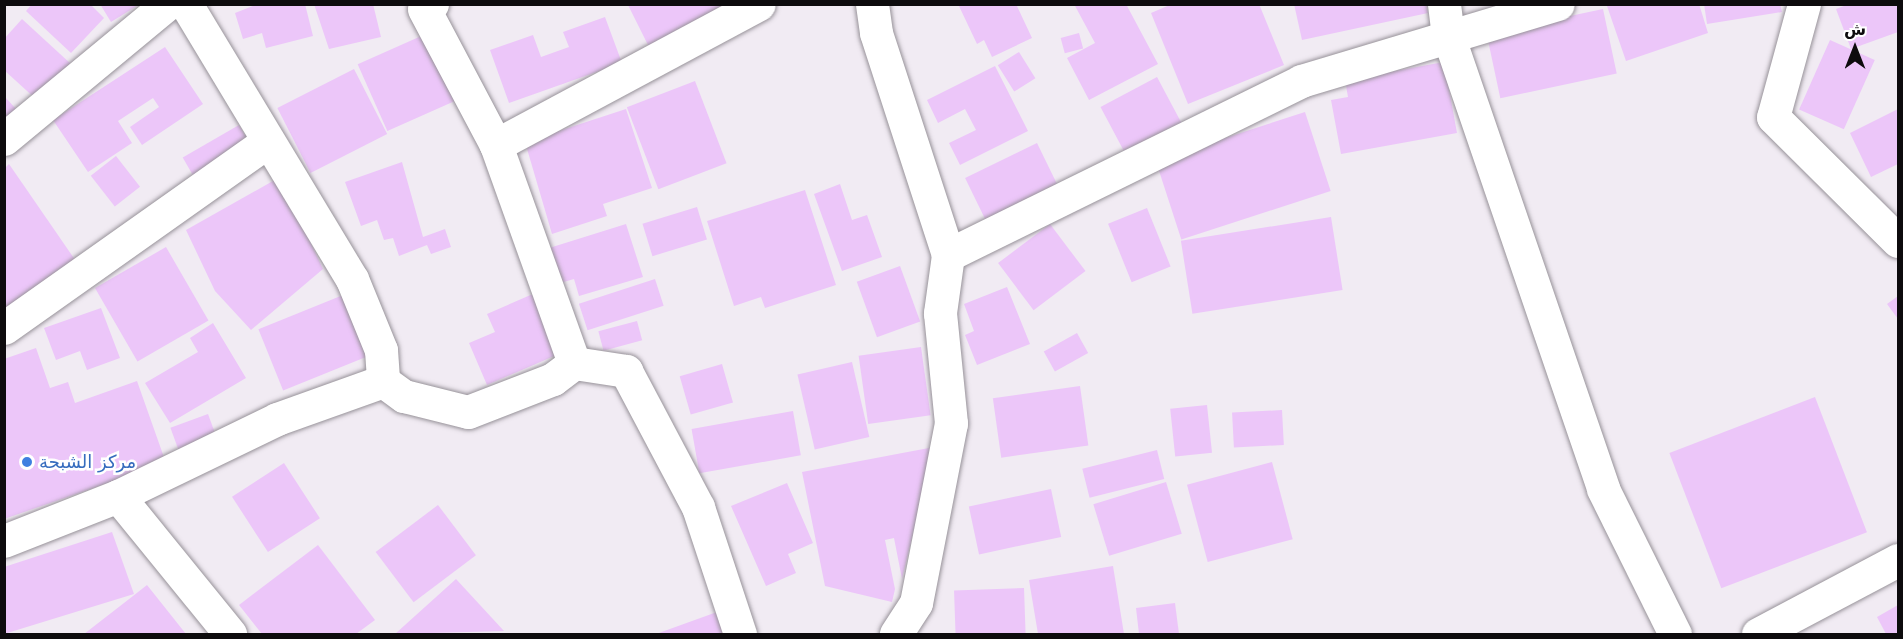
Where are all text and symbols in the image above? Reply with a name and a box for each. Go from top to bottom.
north arrow [1825,18,1885,78]
text: ش [1844,20,1866,39]
place label: مركز الشبحة [39,451,136,473]
marker: مركز الشبحة [20,455,34,469]

